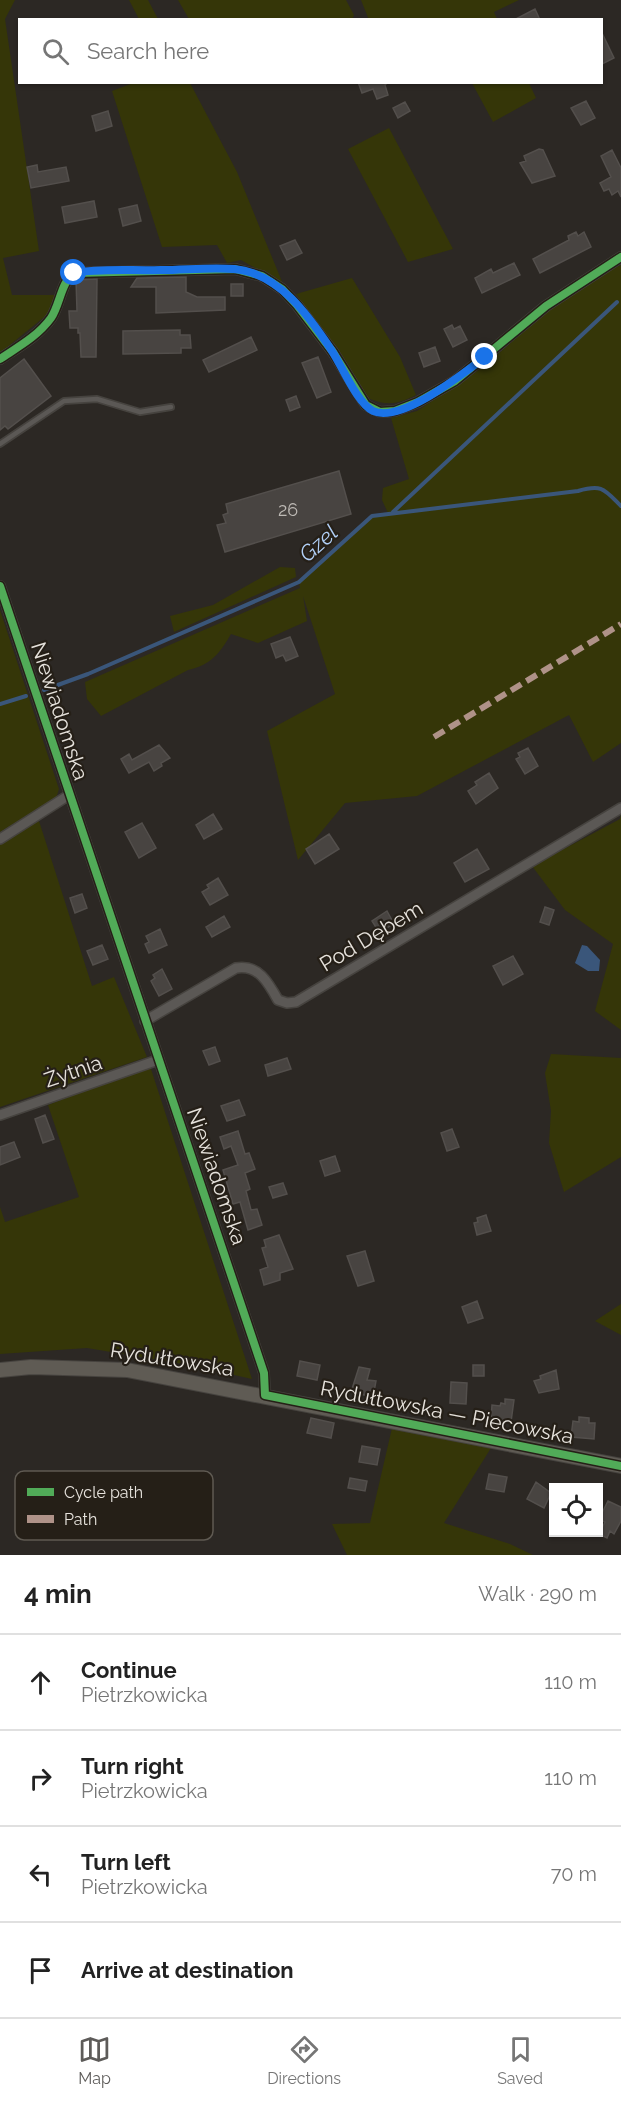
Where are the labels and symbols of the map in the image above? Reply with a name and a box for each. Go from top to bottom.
route start [60,259,86,285]
route end [471,343,497,369]
house number: 26 [278,499,298,520]
water label: Gzel [293,519,343,567]
street label: Niewiadomska [26,639,94,783]
street label: Pod Dębem [315,895,427,977]
street label: Żytnia [41,1049,105,1093]
street label: Niewiadomska [182,1104,252,1248]
street label: Rydułtowska [108,1337,236,1381]
street label: Rydułtowska — Piecowska [318,1375,576,1449]
legend [15,1471,213,1540]
text: Cycle path [64,1483,143,1502]
text: Path [64,1510,97,1529]

